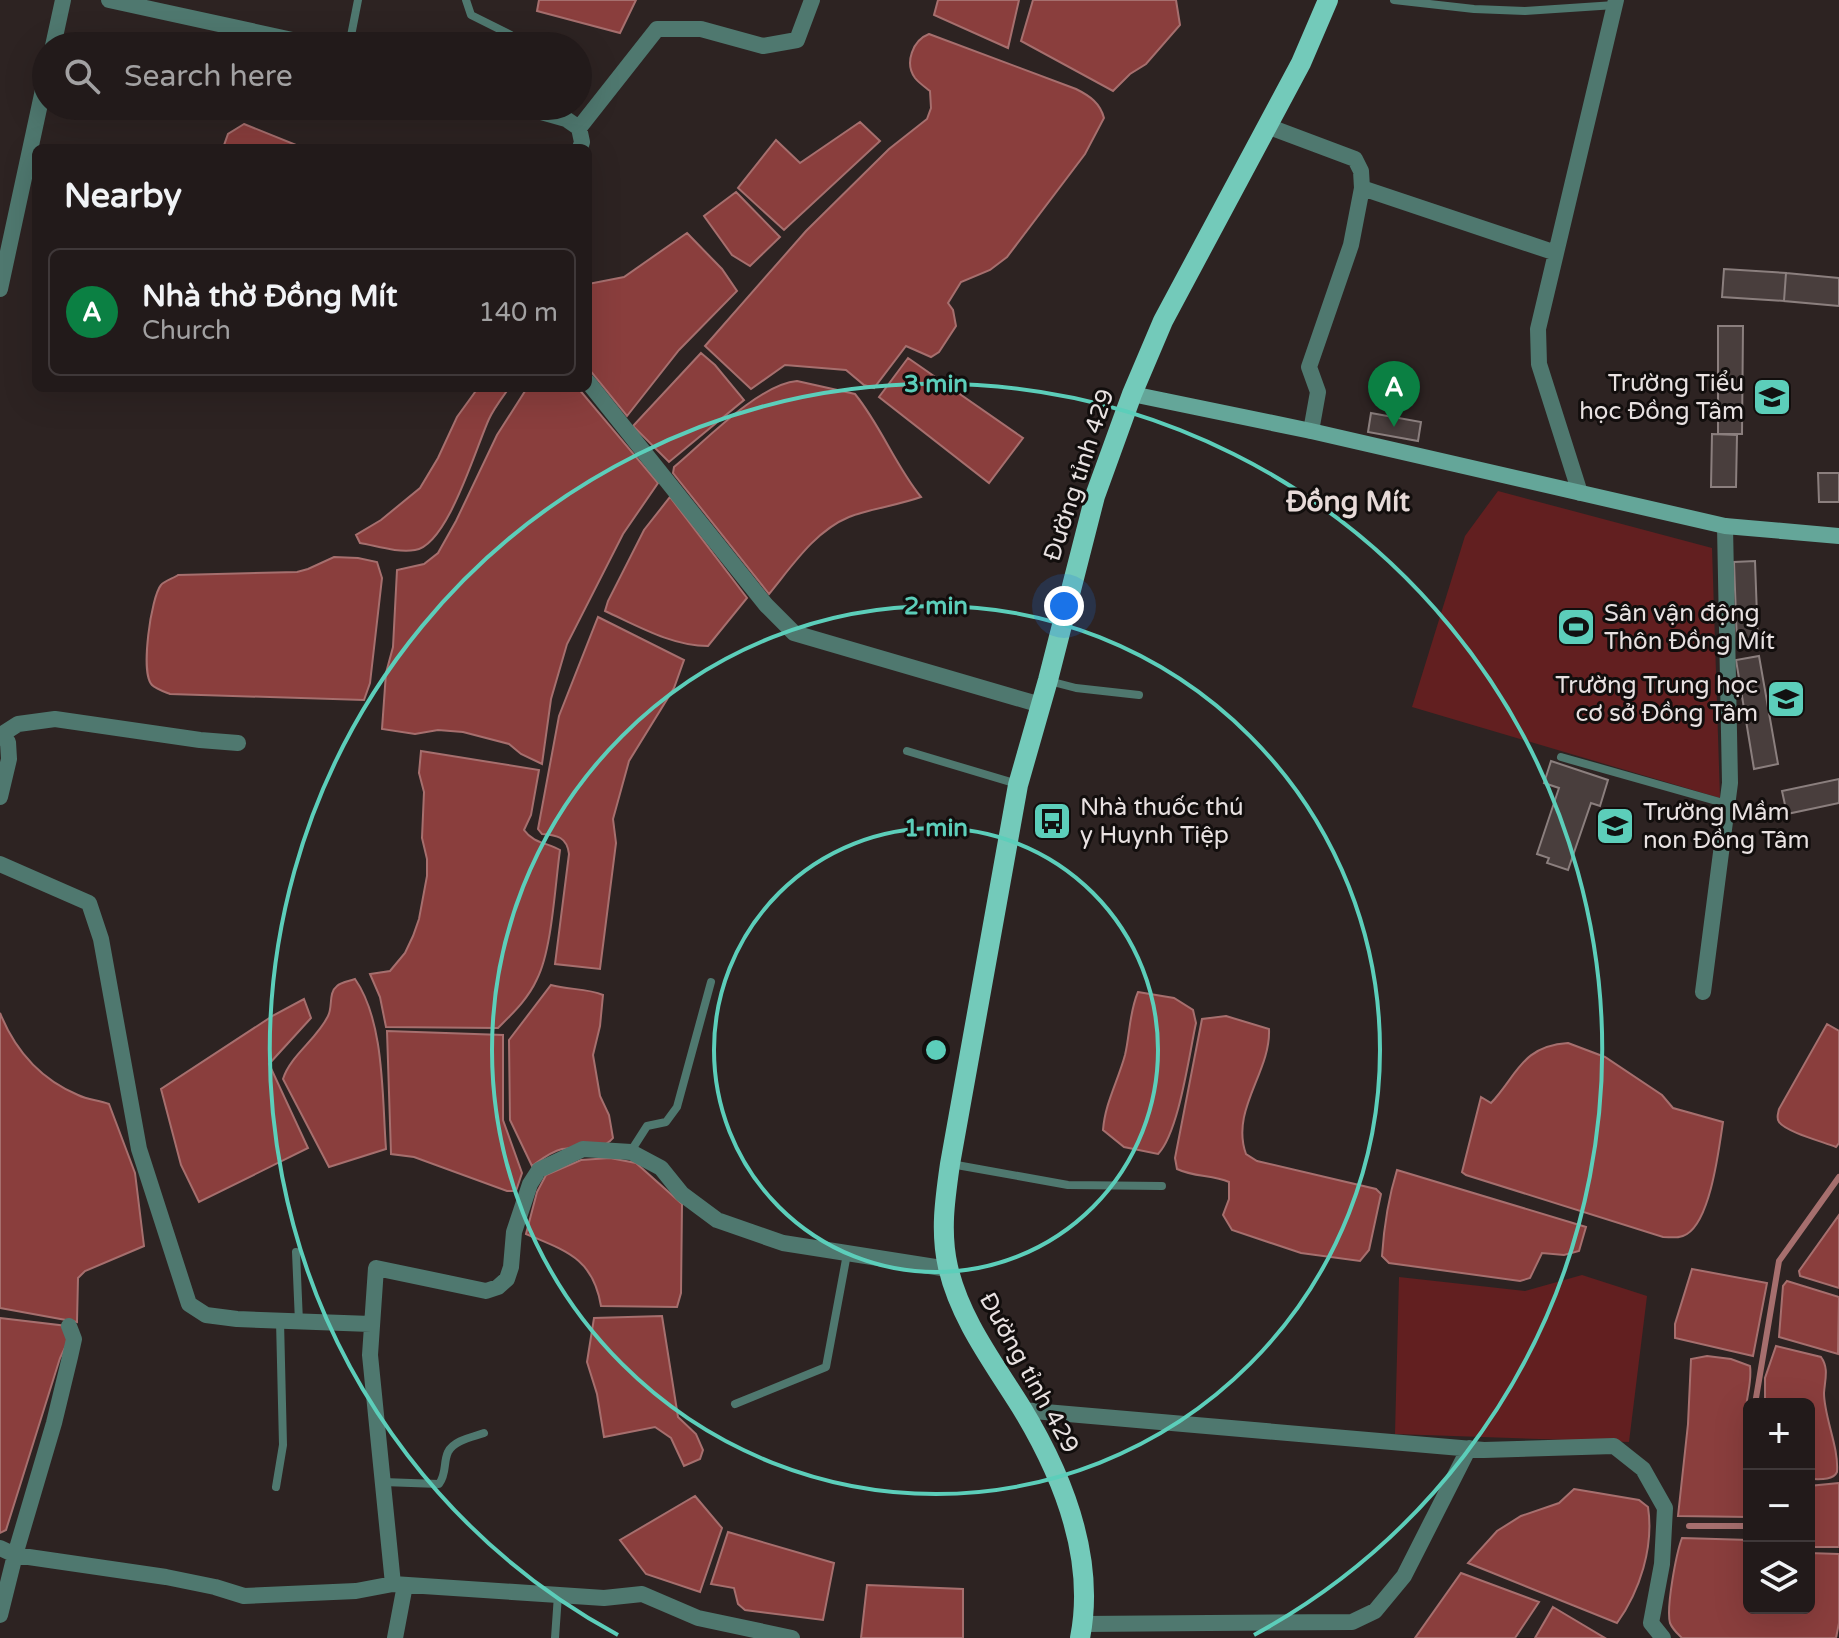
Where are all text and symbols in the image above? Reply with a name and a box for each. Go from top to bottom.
search box [32,32,592,120]
icon: search [60,54,104,98]
text: Search here [124,58,293,95]
text: Nearby [64,176,182,217]
text: Nhà thờ Đồng Mít [142,278,397,315]
text: A [82,297,102,328]
text: 140 m [478,297,558,328]
text: Church [142,315,231,346]
pin: A [1368,361,1420,427]
place label: Trường Tiểu học Đồng Tâm [1579,369,1744,426]
text: 3 min [904,370,968,399]
school or university icon: Trường Tiểu học Đồng Tâm [1751,376,1793,418]
street label: Đường tỉnh 429 [1038,385,1120,565]
district label: Đồng Mít [1285,485,1410,519]
your location [1044,586,1084,626]
text: 2 min [904,592,968,621]
place label: Sân vận động Thôn Đồng Mít [1604,599,1775,656]
sports icon: Sân vận động Thôn Đồng Mít [1555,606,1597,648]
place label: Trường Trung học cơ sở Đồng Tâm [1555,671,1758,728]
school or university icon: Trường Trung học cơ sở Đồng Tâm [1765,678,1807,720]
place label: Nhà thuốc thú y Huynh Tiệp [1080,793,1244,850]
place label: Trường Mầm non Đồng Tâm [1643,798,1810,855]
bus stop icon: Nhà thuốc thú y Huynh Tiệp [1031,800,1073,842]
school or university icon: Trường Mầm non Đồng Tâm [1594,805,1636,847]
text: 1 min [904,814,968,843]
centre of rings [922,1036,950,1064]
street label: Đường tỉnh 429 [973,1288,1085,1458]
map controls [1743,1398,1815,1614]
button: + [1743,1398,1815,1470]
button: − [1743,1470,1815,1542]
button: layers [1743,1542,1815,1614]

